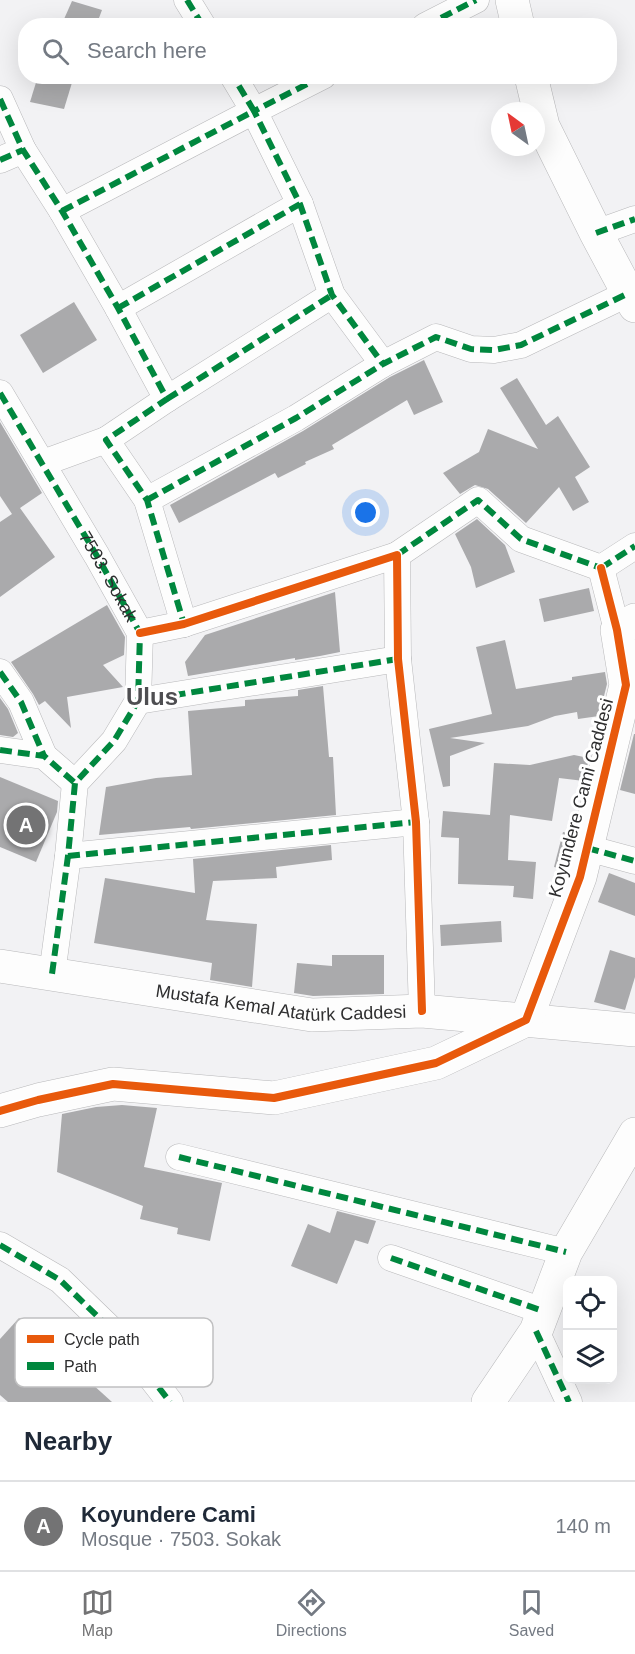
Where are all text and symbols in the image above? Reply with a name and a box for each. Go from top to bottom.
search box [18,18,617,84]
icon: search [39,35,72,68]
text: Search here [87,38,207,63]
north arrow [491,102,545,156]
your location [351,498,380,527]
street label: 7503. Sokak [75,528,142,626]
district label: Ulus [126,683,178,710]
street label: Koyundere Cami Caddesi [545,696,617,900]
pin: A [6,802,46,848]
street label: Mustafa Kemal Atatürk Caddesi [154,981,407,1025]
map controls [563,1276,617,1384]
button: locate [563,1276,617,1330]
legend [15,1318,213,1387]
button: layers [563,1330,617,1384]
text: Cycle path [64,1331,140,1348]
text: Path [64,1358,97,1375]
text: Nearby [24,1426,112,1456]
text: Koyundere Cami [81,1502,256,1527]
text: A [36,1515,51,1537]
text: 140 m [555,1515,611,1537]
text: Mosque · 7503. Sokak [81,1528,281,1550]
tab: Map [81,1586,114,1640]
tab: Directions [276,1586,347,1640]
tab: Saved [509,1586,554,1640]

